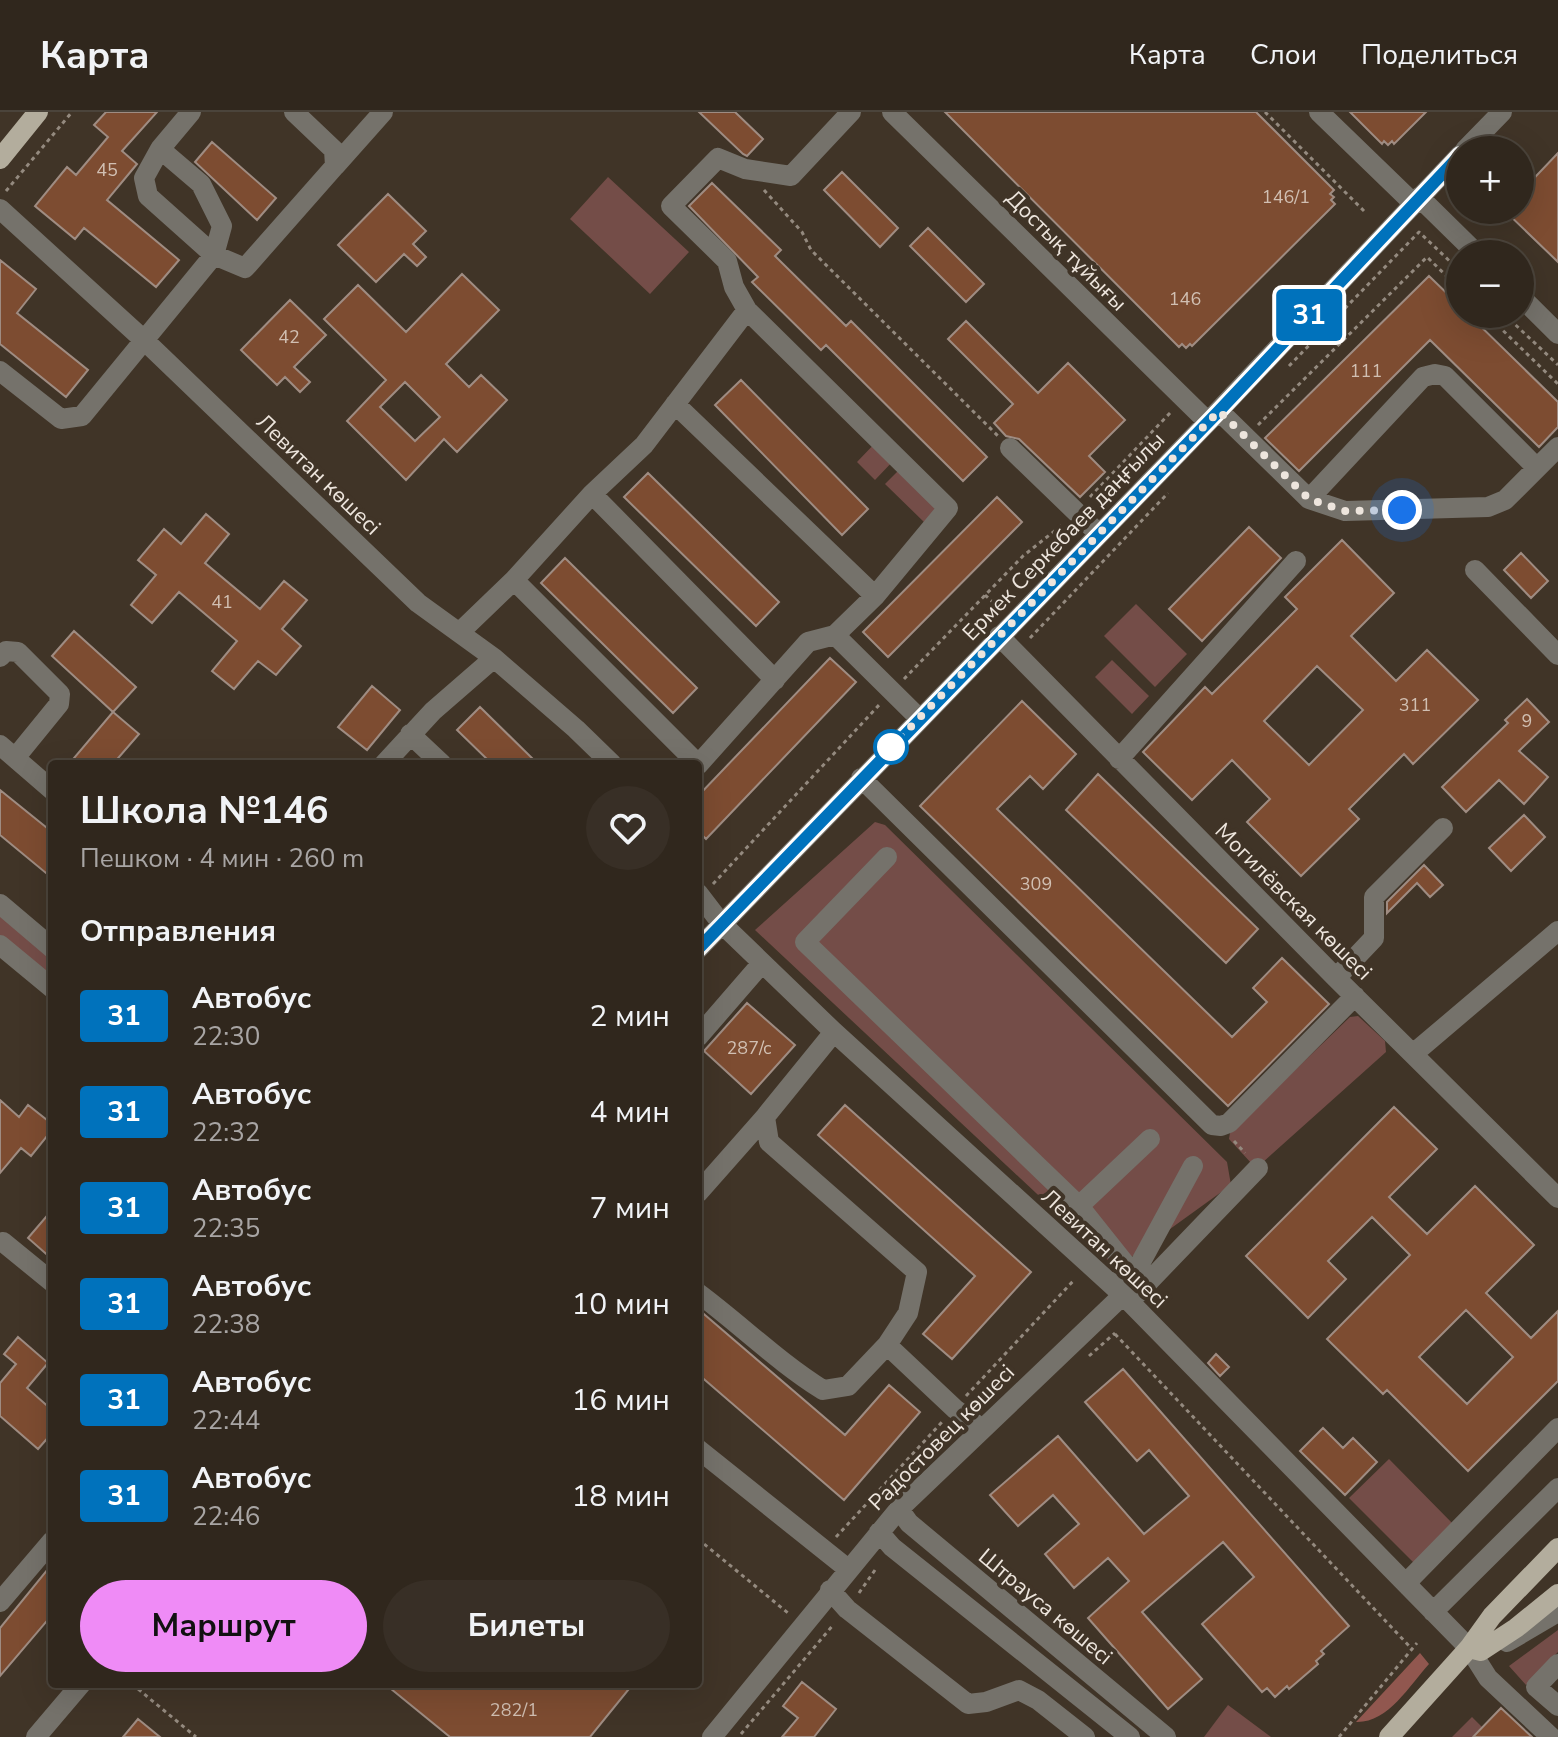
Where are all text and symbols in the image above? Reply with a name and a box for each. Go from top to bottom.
text: Карта [40,30,150,81]
text: Карта [1129,36,1206,74]
text: Слои [1250,36,1317,74]
text: Поделиться [1361,36,1518,74]
map controls [1446,136,1534,328]
button: + [1446,136,1534,224]
house number: 45 [96,158,118,182]
street label: Достық тұйығы [999,184,1133,318]
house number: 146/1 [1262,185,1310,209]
button: − [1446,240,1534,328]
house number: 146 [1169,287,1201,311]
line badge: 31 [1273,289,1345,341]
text: 31 [1292,296,1326,334]
house number: 42 [278,325,300,349]
house number: 111 [1350,359,1382,383]
street label: Левитан көшесі [249,407,387,542]
street label: Ермек Серкебаев даңғылы [956,426,1172,648]
your location [1382,490,1422,530]
house number: 41 [211,590,233,614]
house number: 311 [1399,693,1431,717]
house number: 9 [1522,709,1532,733]
unlabelled marker [874,730,908,764]
text: Школа №146 [80,785,329,836]
button: heart [586,786,670,870]
street label: Могилёвская көшесі [1208,817,1378,987]
text: Пешком · 4 мин · 260 m [80,841,364,876]
house number: 309 [1020,872,1052,896]
text: Отправления [80,911,276,952]
text: Автобус [192,978,311,1019]
text: 2 мин [589,996,670,1037]
text: 31 [107,997,141,1035]
text: 22:30 [192,1019,260,1054]
house number: 287/с [727,1036,772,1060]
text: Автобус [192,1074,311,1115]
text: 4 мин [589,1092,670,1133]
text: 31 [107,1093,141,1131]
text: 22:32 [192,1115,260,1150]
text: Автобус [192,1170,311,1211]
street label: Левитан көшесі [1035,1182,1174,1315]
text: 7 мин [589,1188,670,1229]
text: 31 [107,1189,141,1227]
text: 22:35 [192,1211,260,1246]
text: Автобус [192,1266,311,1307]
text: 10 мин [571,1284,670,1325]
text: 31 [107,1285,141,1323]
text: 22:38 [192,1307,260,1342]
street label: Радостовец көшесі [862,1358,1021,1517]
text: Автобус [192,1362,311,1403]
text: 16 мин [571,1380,670,1421]
text: 31 [107,1381,141,1419]
text: 22:44 [192,1403,260,1438]
text: Автобус [192,1458,311,1499]
text: 18 мин [571,1476,670,1517]
text: 31 [107,1477,141,1515]
text: 22:46 [192,1499,260,1534]
street label: Штрауса көшесі [972,1542,1119,1672]
button: Маршрут [80,1580,367,1672]
button: Билеты [383,1580,670,1672]
house number: 282/1 [490,1698,538,1722]

